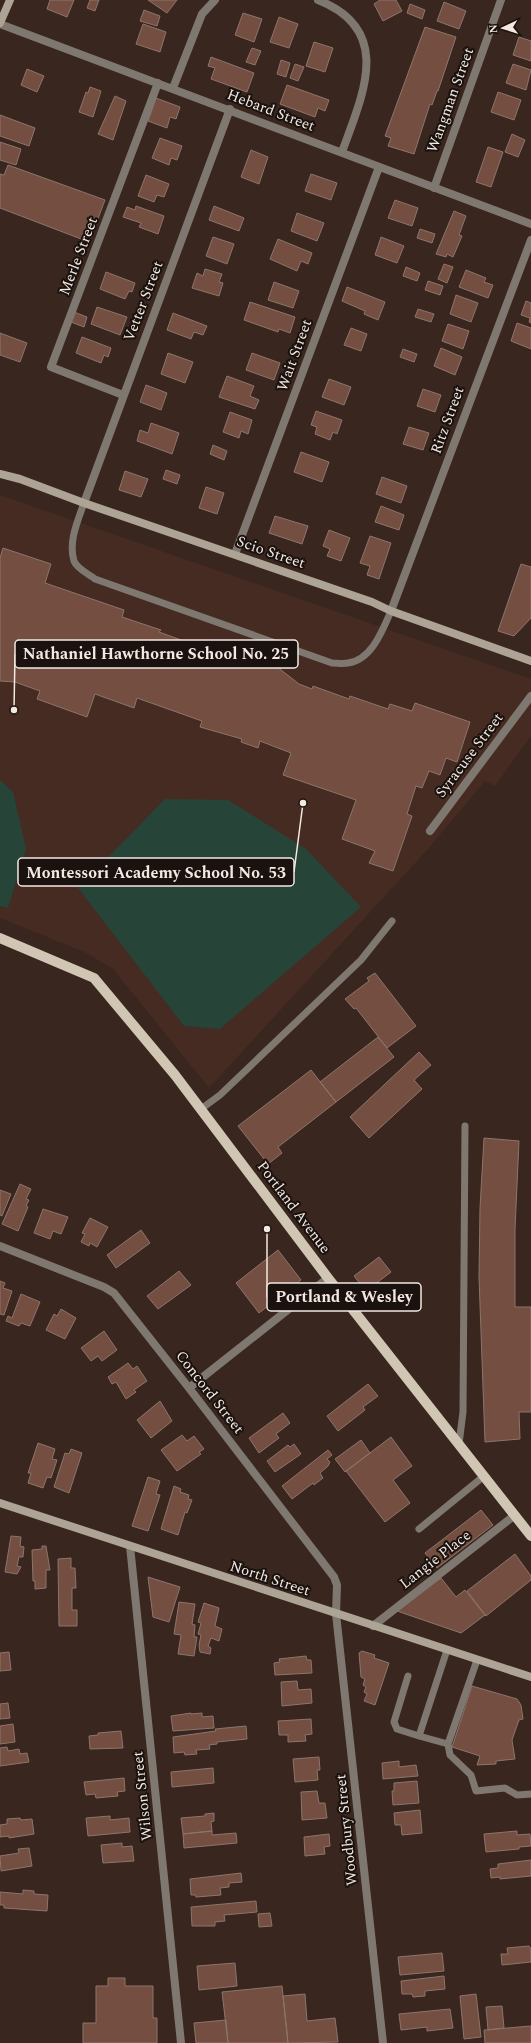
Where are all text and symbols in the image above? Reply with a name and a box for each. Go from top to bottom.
north arrow [483,8,523,48]
text: N [485,24,502,34]
street label: Wangman Street [421,44,480,156]
street label: Hebard Street [223,83,318,138]
street label: Merle Street [53,214,104,299]
street label: Vetter Street [118,258,169,345]
street label: Wait Street [271,316,318,394]
street label: Ritz Street [425,383,470,457]
street label: Scio Street [233,530,308,575]
callout: Nathaniel Hawthorne School No. 25 [15,640,298,668]
text: Nathaniel Hawthorne School No. 25 [23,642,289,666]
street label: Syracuse Street [430,708,509,803]
callout: Montessori Academy School No. 53 [18,858,294,886]
text: Montessori Academy School No. 53 [26,861,286,885]
street label: Portland Avenue [251,1156,336,1258]
callout: Portland & Wesley [267,1283,421,1311]
text: Portland & Wesley [275,1285,414,1309]
street label: Concord Street [170,1346,250,1439]
street label: Langie Place [395,1524,476,1595]
street label: North Street [227,1555,313,1602]
street label: Wilson Street [126,1750,159,1842]
street label: Woodbury Street [329,1773,364,1887]

